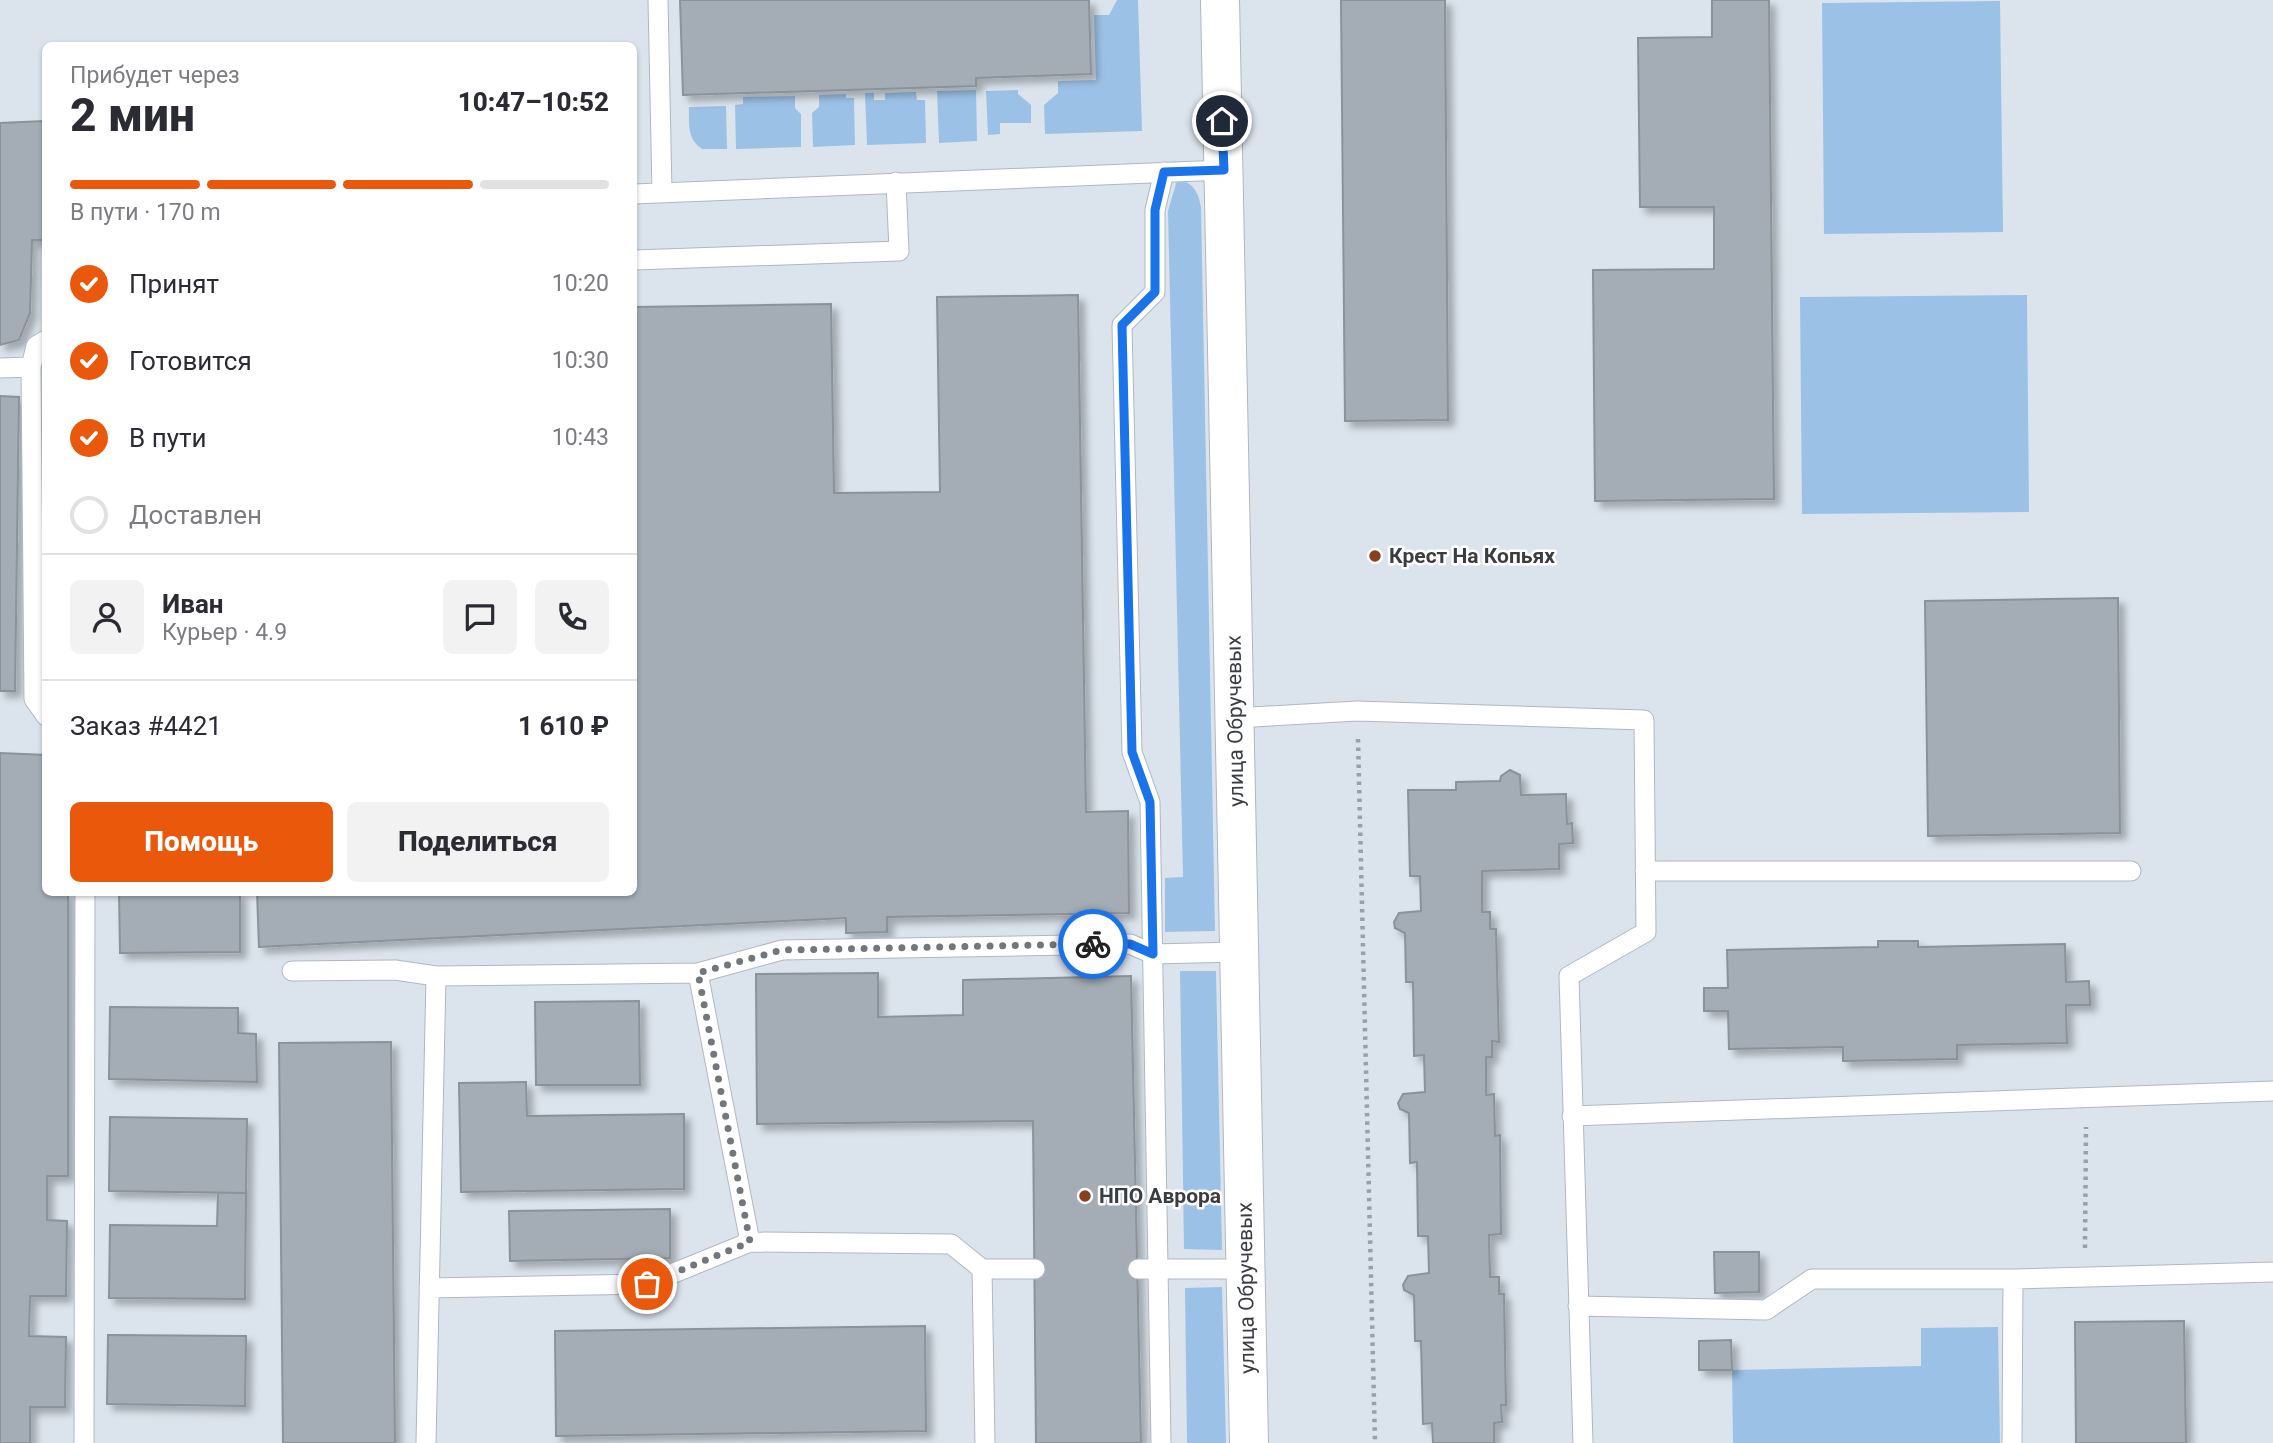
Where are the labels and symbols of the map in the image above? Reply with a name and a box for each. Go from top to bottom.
pin [1192,91,1252,151]
place label: Крест На Копьях [1389,544,1555,568]
marker: Крест На Копьях [1367,548,1383,564]
street label: улица Обручевых [1222,635,1248,807]
courier [1058,909,1128,979]
place label: НПО Аврора [1099,1184,1221,1208]
marker: НПО Аврора [1077,1188,1093,1204]
street label: улица Обручевых [1233,1202,1259,1374]
pin [617,1254,677,1314]

